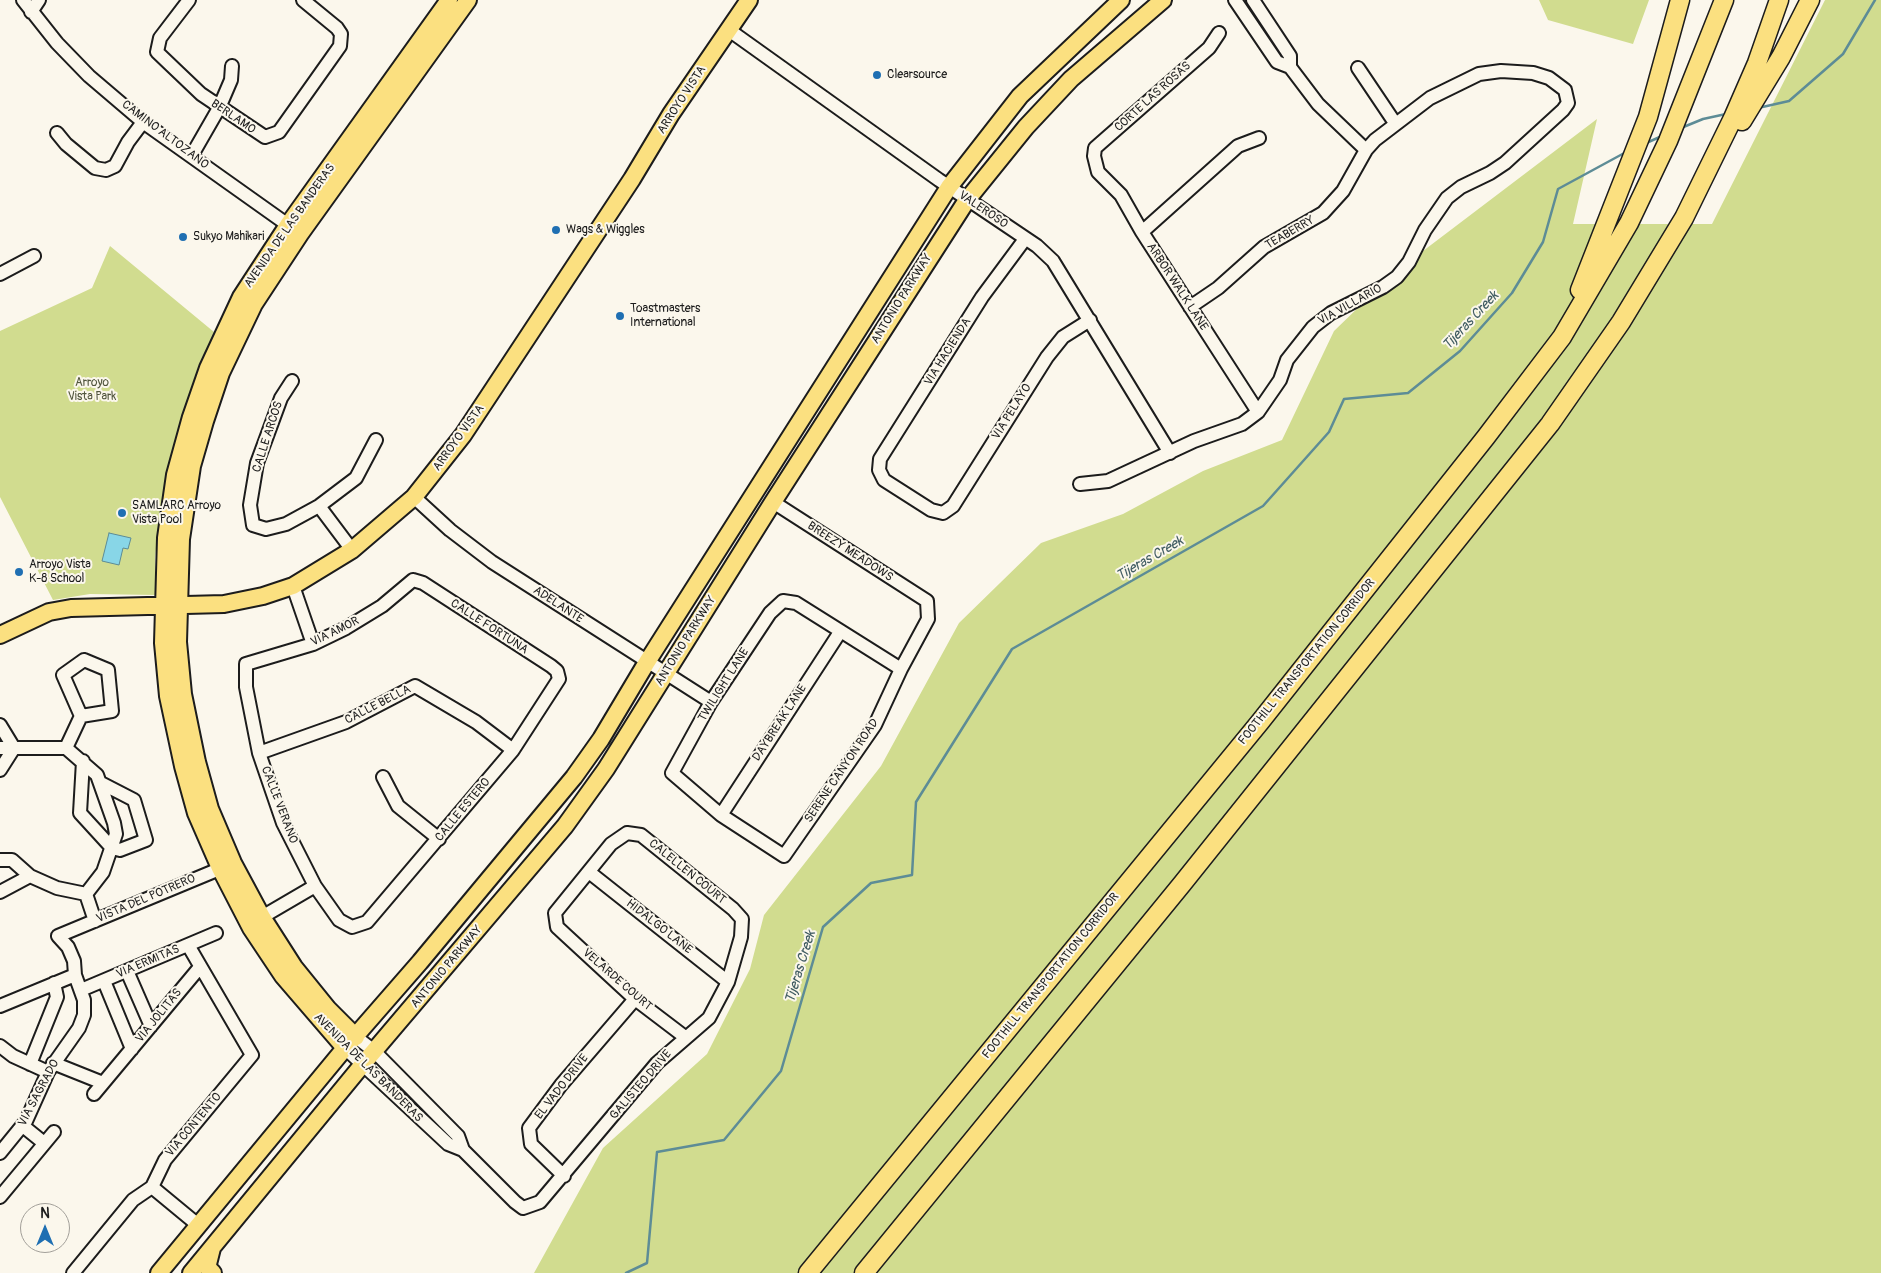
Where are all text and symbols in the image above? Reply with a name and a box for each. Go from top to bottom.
street label: CORTE LAS ROSAS [1112,59,1194,135]
street label: ARROYO VISTA [655,63,709,137]
place label: Clearsource [887,68,947,82]
marker: Clearsource [871,69,883,81]
street label: BERLAMO [208,97,258,137]
street label: CAMINO ALTOZANO [119,98,211,172]
street label: AVENIDA DE LAS BANDERAS [242,161,338,291]
street label: VALEROSO [956,188,1010,232]
street label: TEABERRY [1263,213,1317,253]
place label: Wags & Wiggles [566,223,645,237]
marker: Wags & Wiggles [550,224,562,236]
place label: Sukyo Mahikari [193,230,264,244]
marker: Sukyo Mahikari [177,231,189,243]
street label: ARBOR WALK LANE [1143,241,1211,333]
street label: ANTONIO PARKWAY [868,251,936,347]
street label: VIA VILLARIO [1316,282,1384,328]
water label: Tijeras Creek [1439,288,1503,354]
place label: Toastmasters International [630,302,700,330]
marker: Toastmasters International [614,310,626,322]
street label: VIA HACIENDA [921,316,975,388]
park label: Arroyo Vista Park [68,376,116,404]
street label: VIA PELAYO [989,381,1035,443]
street label: CALLE ARCOS [250,400,286,474]
street label: ARROYO VISTA [430,402,488,474]
place label: SAMLARC Arroyo Vista Pool [132,499,221,527]
marker: SAMLARC Arroyo Vista Pool [116,507,128,519]
street label: BREEZY MEADOWS [805,519,895,585]
water label: Tijeras Creek [1114,533,1186,585]
place label: Arroyo Vista K-8 School [29,558,91,586]
marker: Arroyo Vista K-8 School [13,566,25,578]
street label: FOOTHILL TRANSPORTATION CORRIDOR [1236,576,1378,748]
street label: ADELANTE [530,583,586,627]
street label: ANTONIO PARKWAY [652,593,720,689]
street label: CALLE FORTUNA [447,596,531,658]
street label: VIA AMOR [308,614,362,650]
street label: TWILIGHT LANE [696,646,752,724]
street label: CALLE BELLA [343,682,413,728]
street label: DAYBREAK LANE [750,682,810,764]
street label: SERENE CANYON ROAD [802,716,882,826]
street label: CALLE VERANO [258,764,300,846]
street label: CALLE ESTERO [432,775,494,845]
street label: CALELLEN COURT [646,837,728,907]
street label: VISTA DEL POTRERO [94,872,198,926]
street label: FOOTHILL TRANSPORTATION CORRIDOR [980,890,1122,1062]
street label: HIDALGO LANE [623,897,695,957]
street label: ANTONIO PARKWAY [408,923,486,1011]
water label: Tijeras Creek [782,929,820,1005]
street label: VIA ERMITAS [114,942,182,982]
street label: VELARDE COURT [579,946,655,1014]
street label: VIA JOLITAS [133,986,185,1046]
street label: AVENIDA DE LAS BANDERAS [311,1011,425,1125]
street label: GALISTEO DRIVE [607,1047,675,1123]
street label: EL VADO DRIVE [532,1052,592,1122]
street label: VIA SAGRADO [15,1057,63,1129]
street label: VIA CONTENTO [163,1090,225,1160]
north arrow [20,1203,70,1253]
text: N [40,1205,50,1222]

